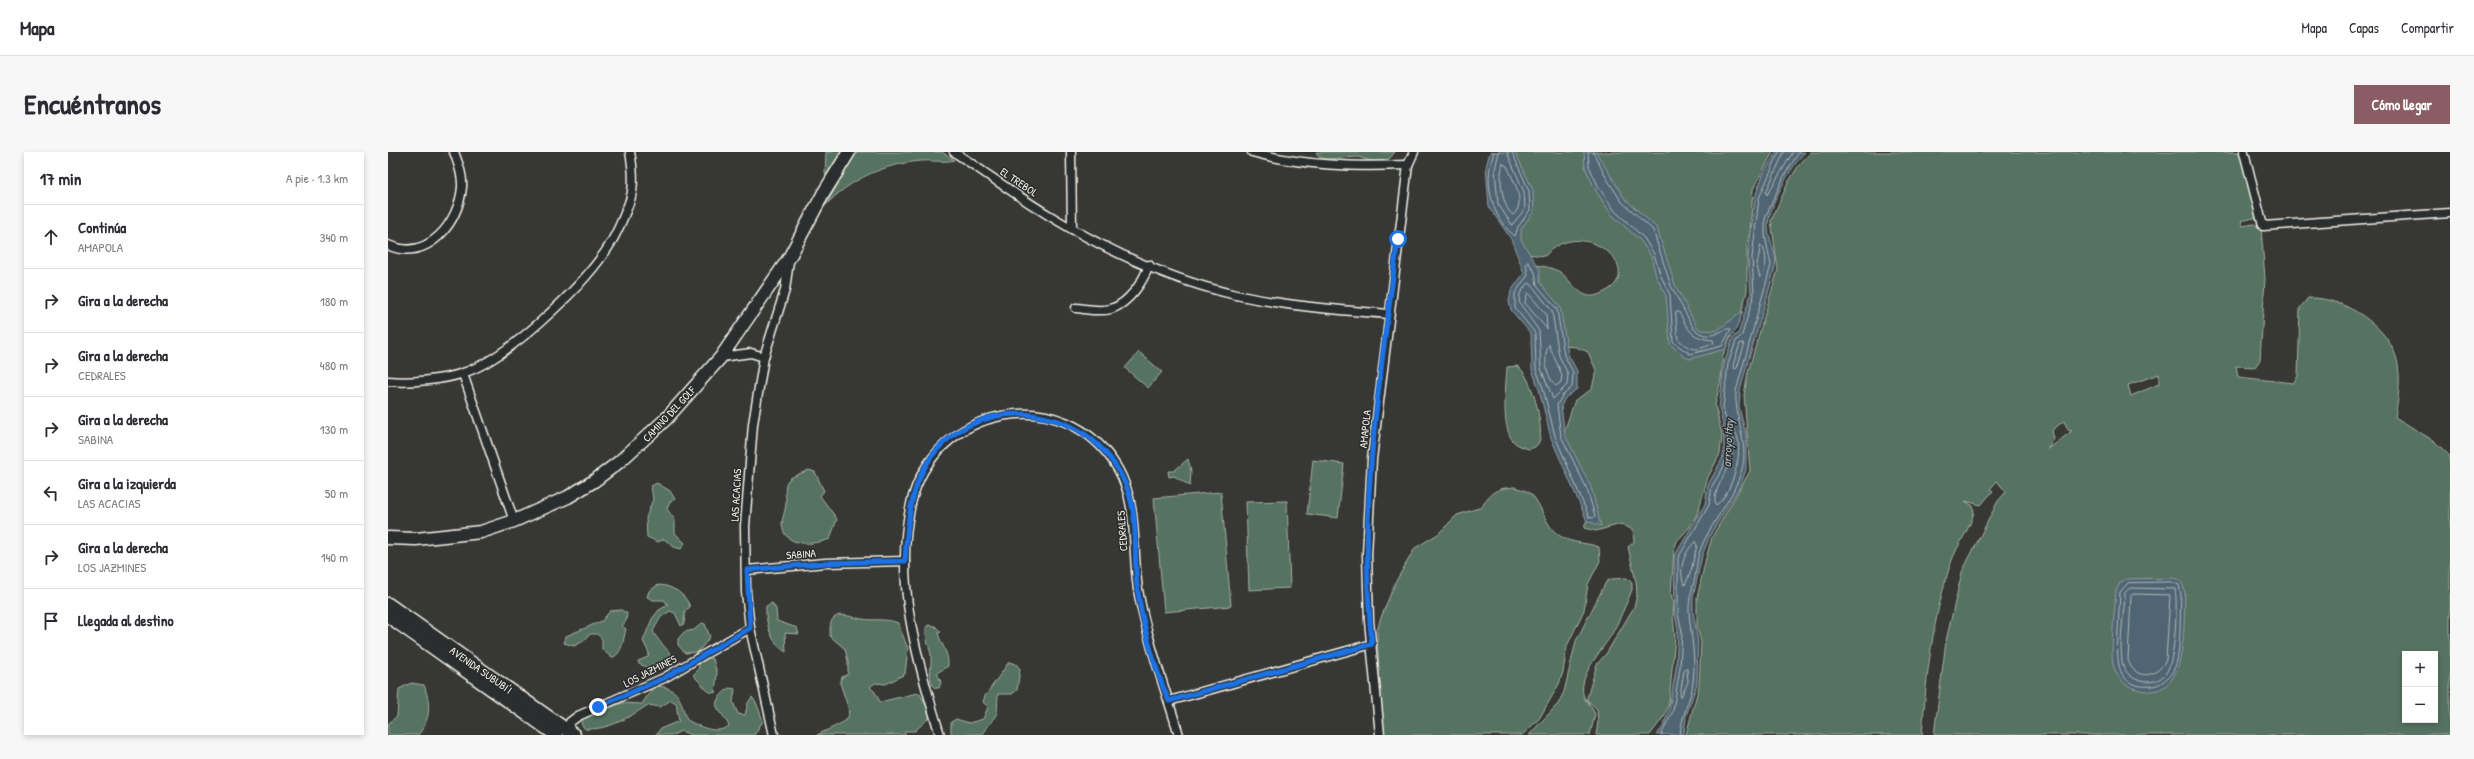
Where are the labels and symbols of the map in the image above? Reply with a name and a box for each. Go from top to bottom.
street label: EL TREBOL [998,164,1040,200]
route start [1389,230,1407,248]
street label: CAMINO DEL GOLF [640,383,699,445]
street label: AMAPOLA [1356,409,1374,449]
water label: arroyo Itay [1718,417,1737,467]
street label: LAS ACACIAS [728,468,744,522]
street label: CEDRALES [1114,510,1130,552]
street label: SABINA [786,546,817,562]
street label: AVENIDA SUBUBI'I [447,643,515,697]
street label: LOS JAZMINES [621,652,679,690]
route end [589,698,607,716]

